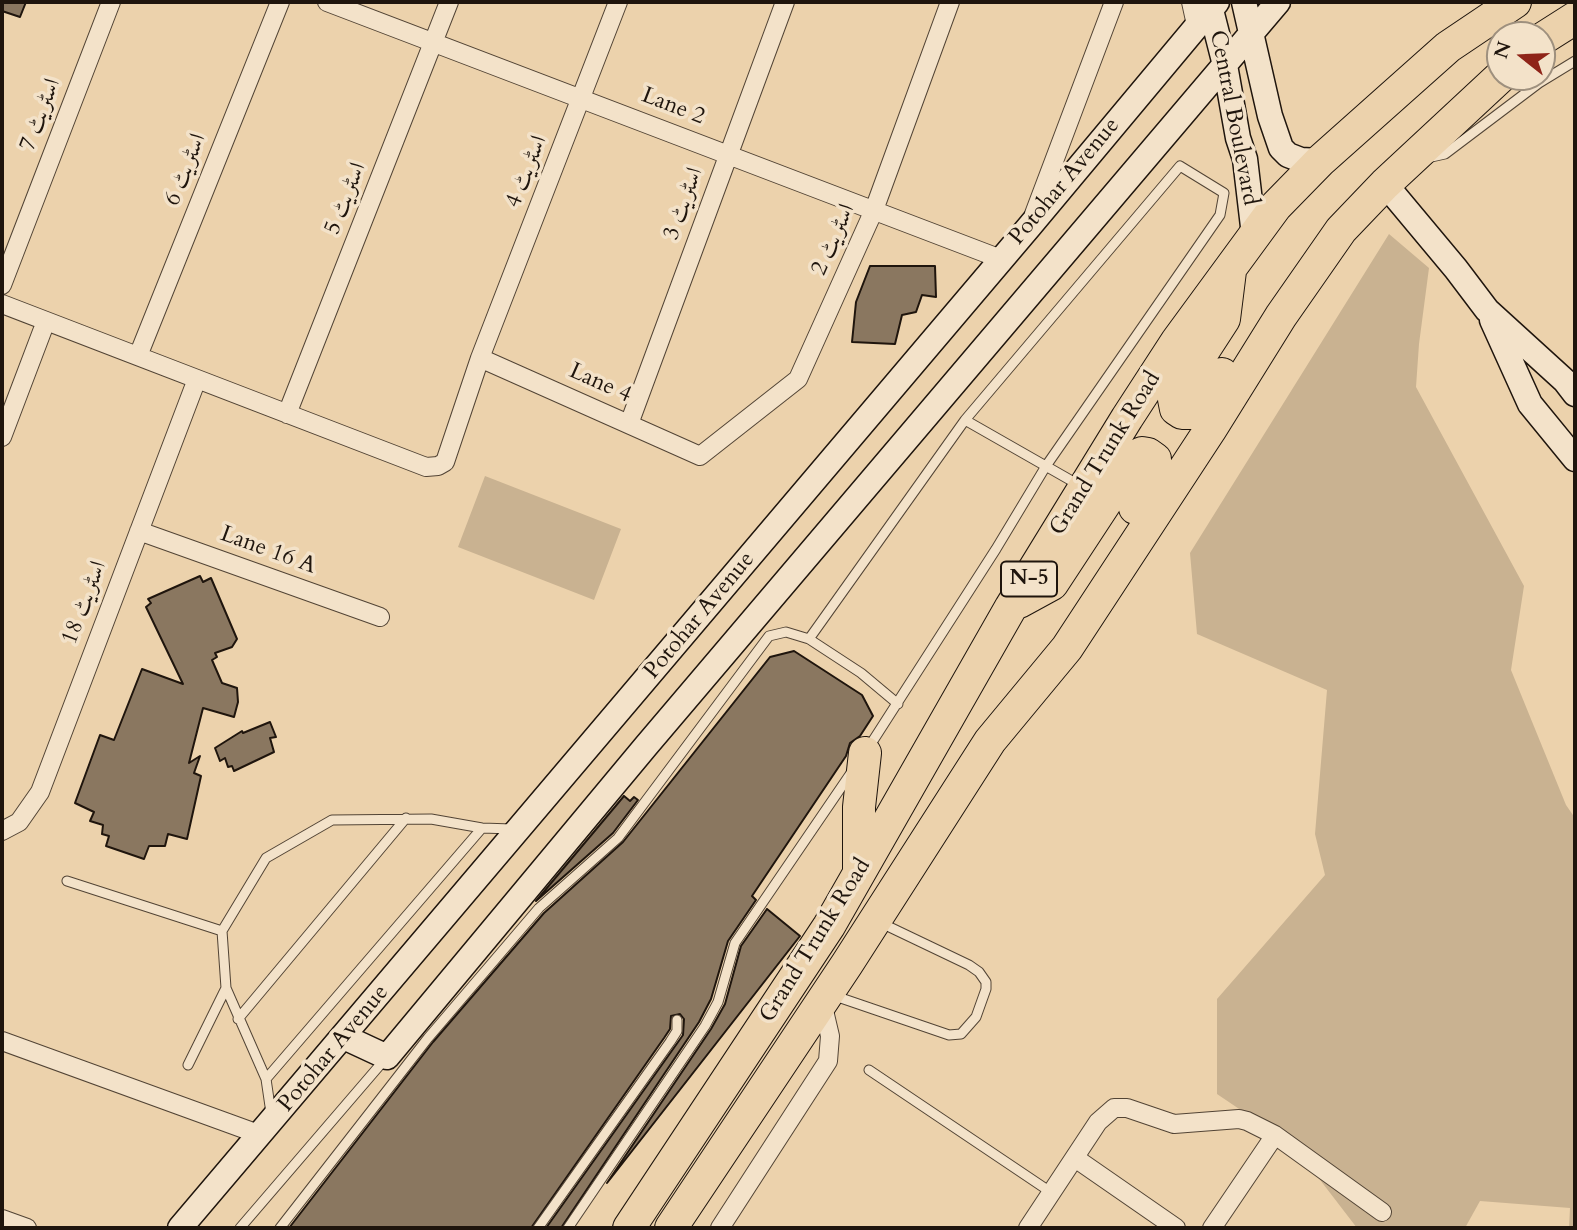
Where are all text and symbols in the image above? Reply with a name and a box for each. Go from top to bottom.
north arrow [1486,21,1556,91]
street label: Central Boulevard [1202,28,1264,208]
text: N [1488,38,1518,62]
street label: اسٹریٹ 7 [15,75,67,155]
street label: Lane 2 [638,82,708,132]
street label: Potohar Avenue [1004,113,1126,251]
street label: اسٹریٹ 6 [159,130,213,210]
street label: اسٹریٹ 4 [500,132,554,212]
street label: اسٹریٹ 5 [319,159,373,239]
street label: اسٹریٹ 3 [658,164,710,244]
street label: اسٹریٹ 2 [806,200,862,280]
street label: Lane 4 [565,358,635,410]
street label: Grand Trunk Road [1044,367,1168,541]
street label: Lane 16 A [216,521,320,581]
street label: Potohar Avenue [639,547,761,685]
street label: اسٹریٹ 18 [57,558,113,648]
road number: N-5 [1001,562,1057,596]
street label: Grand Trunk Road [754,854,878,1028]
street label: Potohar Avenue [273,980,395,1118]

